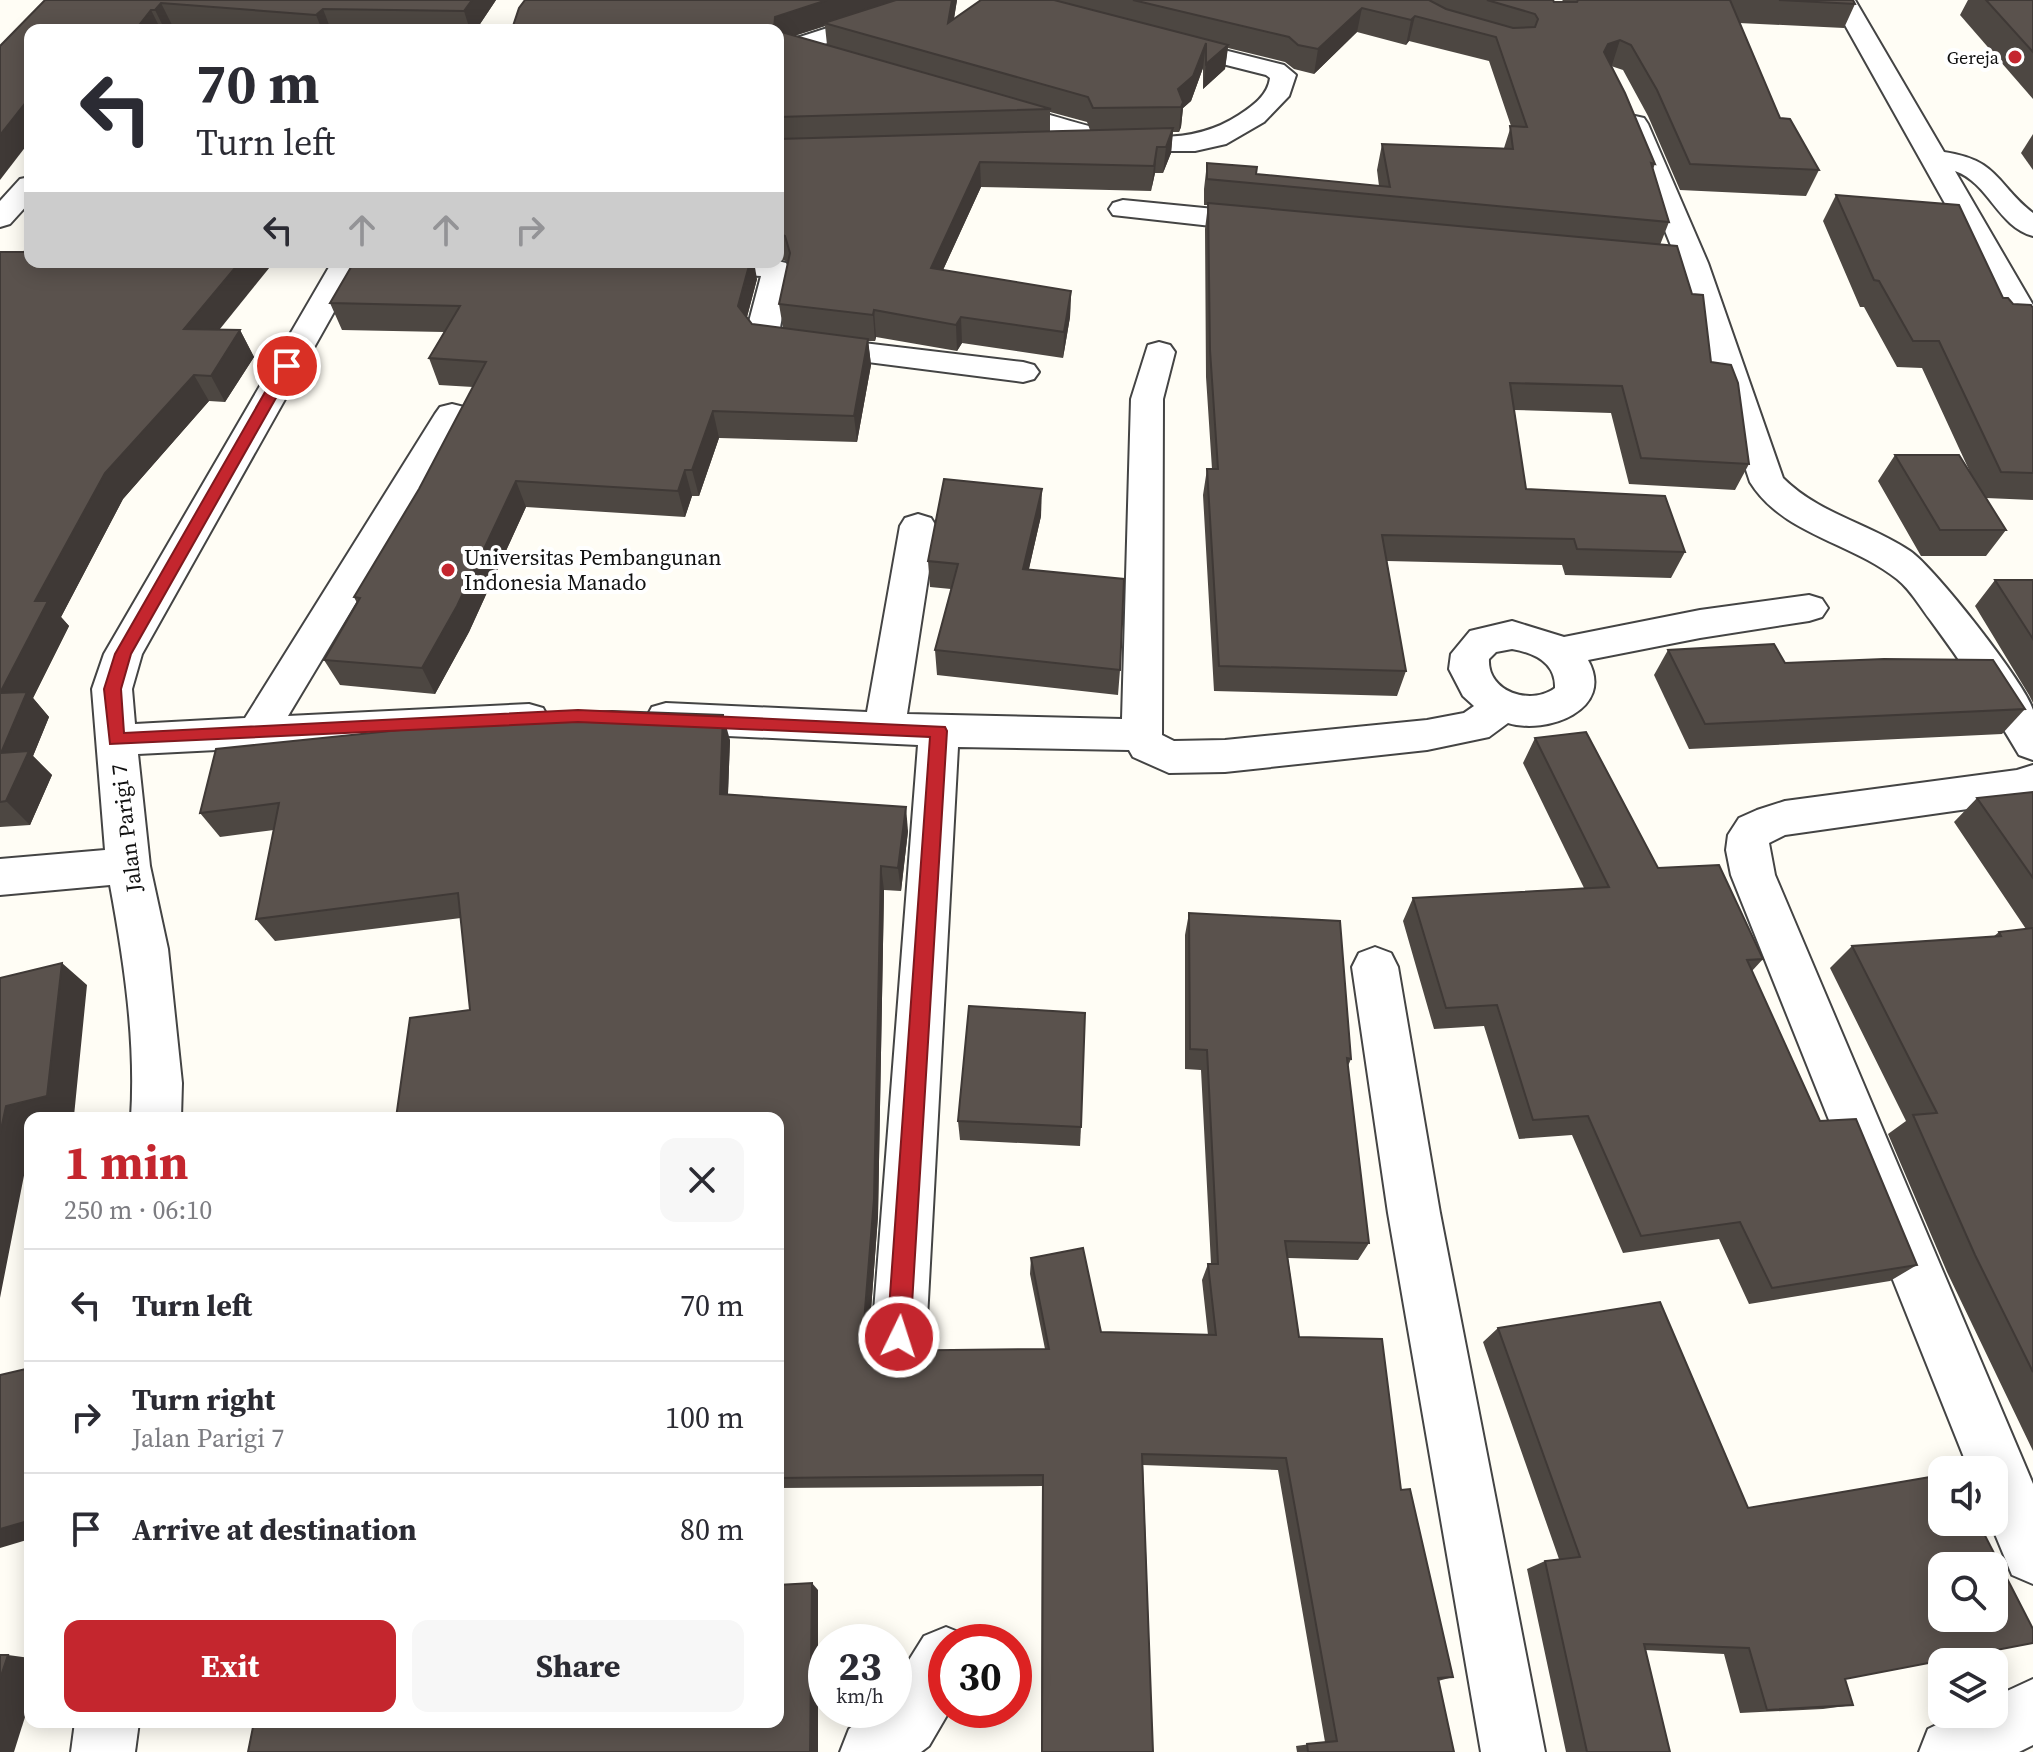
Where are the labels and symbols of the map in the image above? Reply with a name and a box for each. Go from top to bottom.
place label: Gereja [1947,45,2000,70]
marker: Gereja [2006,48,2024,66]
pin [253,332,321,400]
place label: Universitas Pembangunan Indonesia Manado [464,542,722,597]
marker: Universitas Pembangunan Indonesia Manado [439,561,457,579]
street label: Jalan Parigi 7 [103,762,149,895]
position arrow [857,1295,941,1379]
speed limit sign: 30 [928,1624,1032,1728]

